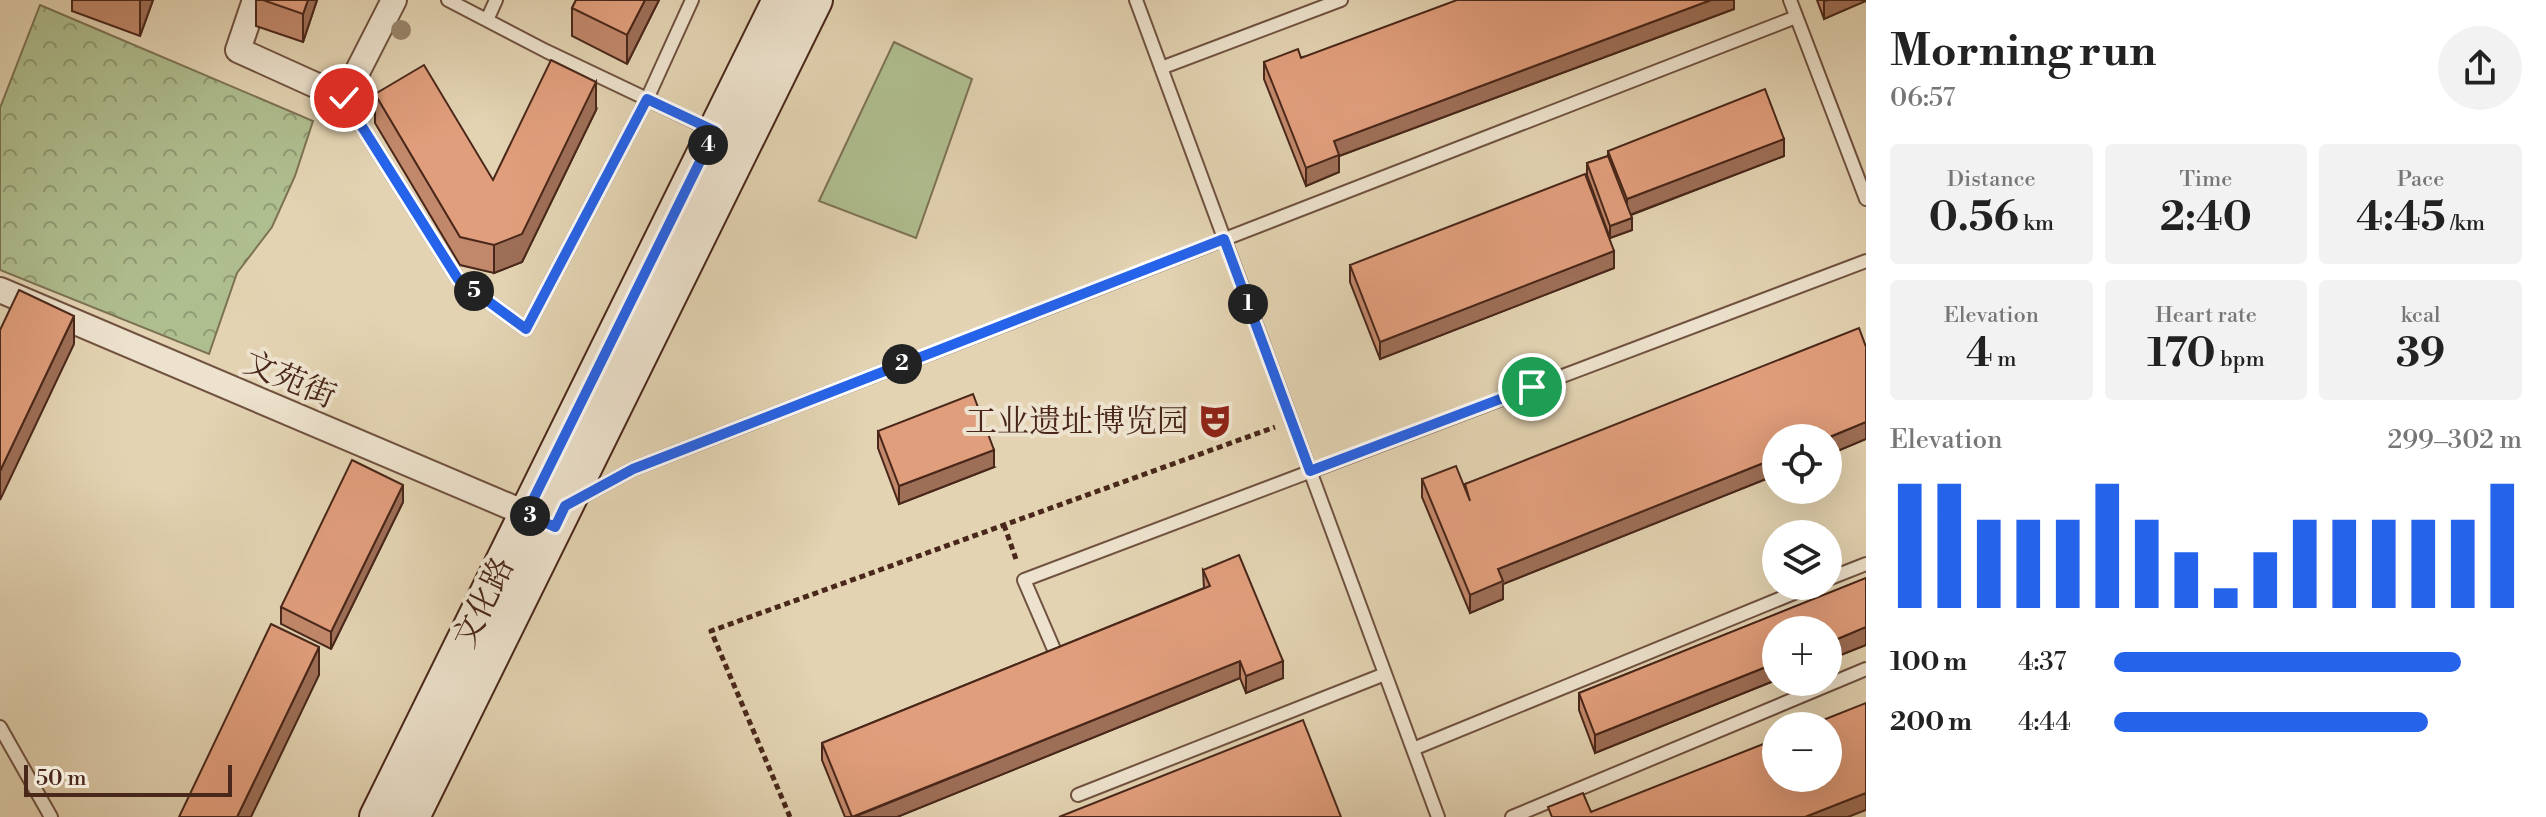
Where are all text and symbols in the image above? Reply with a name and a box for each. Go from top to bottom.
text: Morning run [1890,24,2156,79]
button: share [2438,26,2522,110]
pin [310,64,378,132]
icon: check [322,76,366,120]
text: 06:57 [1890,82,1955,114]
pin: 4 [688,125,728,165]
text: 4 [701,131,715,158]
text: Distance [1947,166,2036,193]
text: Time [2180,166,2232,193]
text: Pace [2397,166,2444,193]
text: 0.56 [1929,193,2019,243]
text: 2:40 [2160,193,2252,243]
text: 4:45 [2356,193,2446,243]
text: km [2019,210,2054,237]
text: /km [2446,210,2485,237]
pin: 5 [454,271,494,311]
text: 5 [467,277,481,304]
pin: 1 [1228,284,1268,324]
text: 1 [1243,290,1253,317]
text: Elevation [1944,302,2039,329]
text: Heart rate [2155,302,2257,329]
text: kcal [2401,302,2441,329]
text: 4 [1966,329,1993,379]
text: 170 [2147,329,2216,379]
text: 39 [2396,329,2445,379]
street label: 文苑街 [238,343,342,417]
pin: 2 [882,344,922,384]
text: m [1993,346,2017,373]
text: bpm [2216,346,2265,373]
text: 2 [895,350,909,377]
pin [1498,353,1566,421]
icon: arrive [1510,365,1554,409]
place label: 工业遗址博览园 [965,402,1189,442]
theatre icon: 工业遗址博览园 [1196,402,1234,440]
map controls [1762,424,1842,792]
button: locate [1762,424,1842,504]
text: Elevation [1890,424,2003,456]
text: 299–302 m [2388,424,2522,456]
pin: 3 [510,496,550,536]
text: 3 [523,502,537,529]
button: layers [1762,520,1842,600]
street label: 文化路 [445,551,523,654]
button: + [1762,616,1842,696]
text: 100 m [1890,646,1967,678]
text: 4:37 [2018,646,2066,678]
text: 200 m [1890,706,1972,738]
text: 4:44 [2018,706,2071,738]
button: − [1762,712,1842,792]
scale bar [24,761,232,797]
text: 50 m [36,765,87,792]

